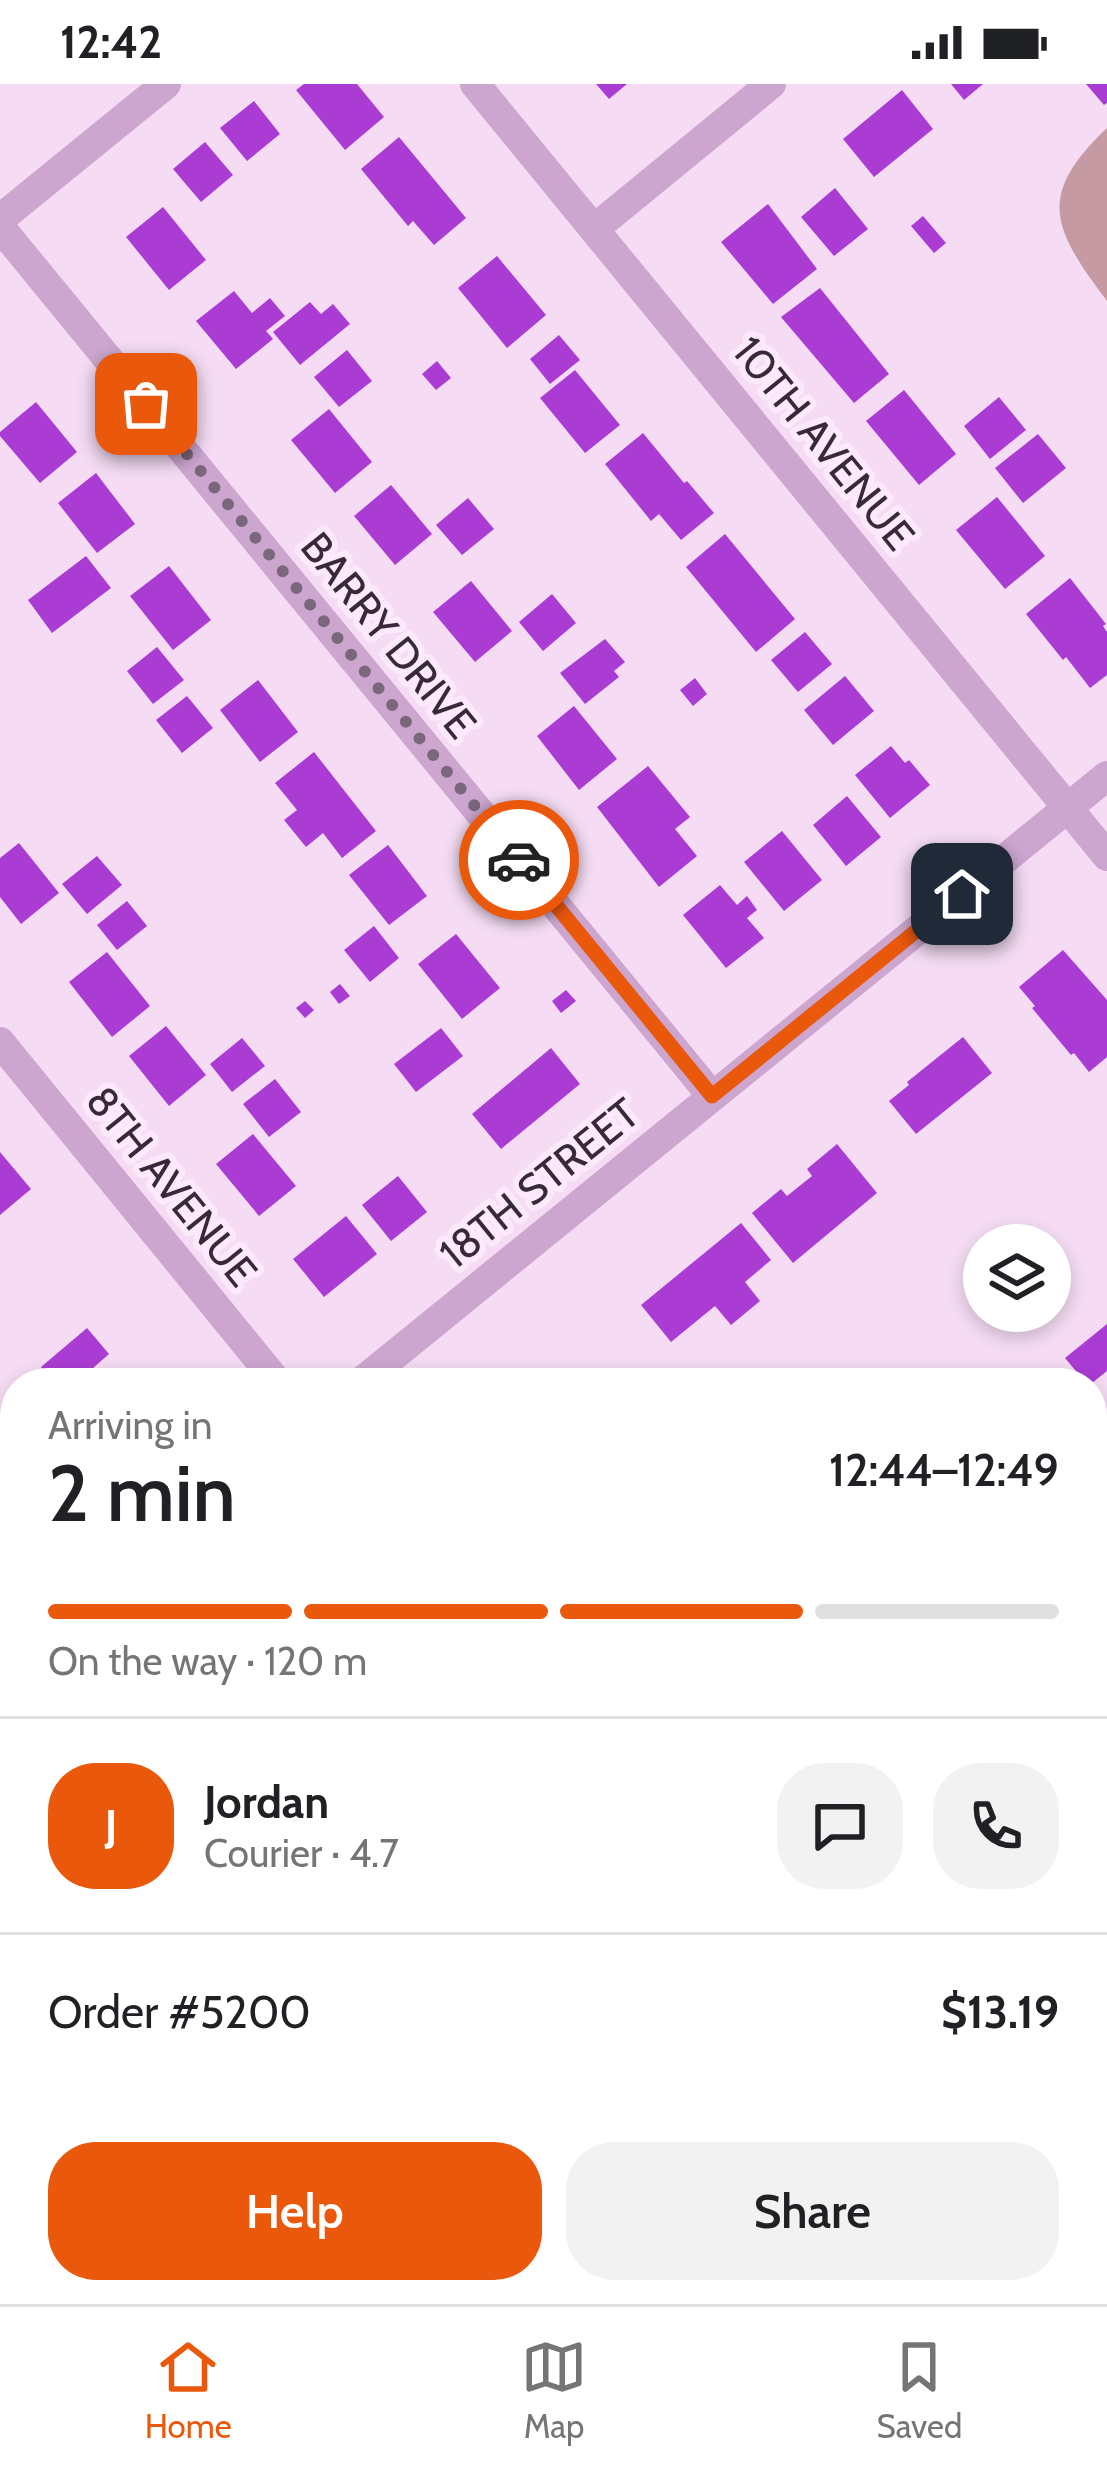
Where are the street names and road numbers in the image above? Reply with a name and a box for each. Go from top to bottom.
street label: 10TH AVENUE [722,326,926,560]
street label: BARRY DRIVE [290,522,488,748]
street label: 8TH AVENUE [75,1075,269,1297]
street label: 18TH STREET [429,1087,649,1279]

